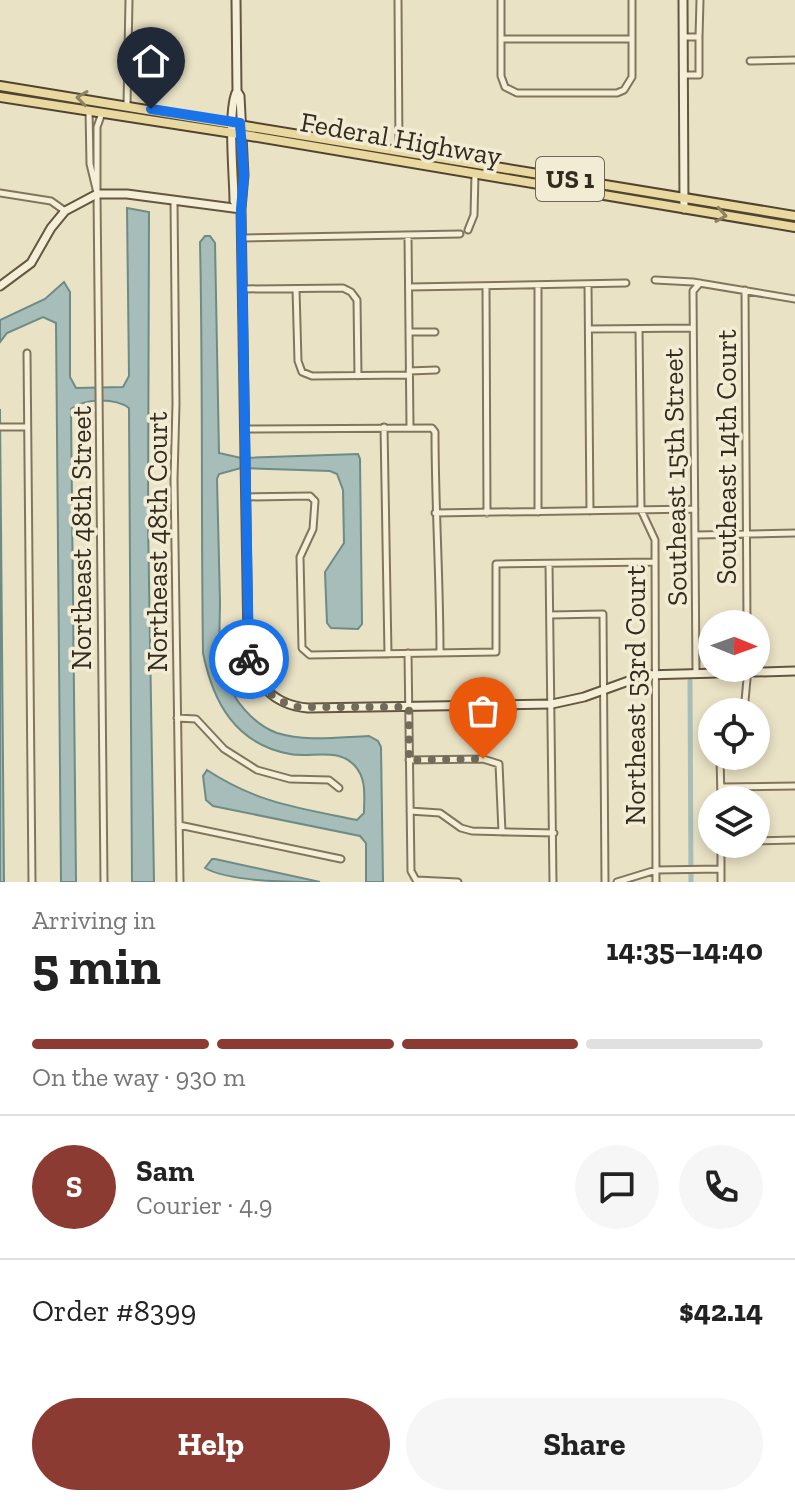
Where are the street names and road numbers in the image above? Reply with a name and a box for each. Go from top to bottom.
street label: Federal Highway [298,105,505,173]
road number: US 1 [536,157,604,201]
street label: Southeast 14th Court [710,329,743,585]
street label: Southeast 15th Street [656,347,694,606]
street label: Northeast 48th Street [65,405,98,670]
street label: Northeast 48th Court [141,411,174,672]
street label: Northeast 53rd Court [619,565,652,825]

